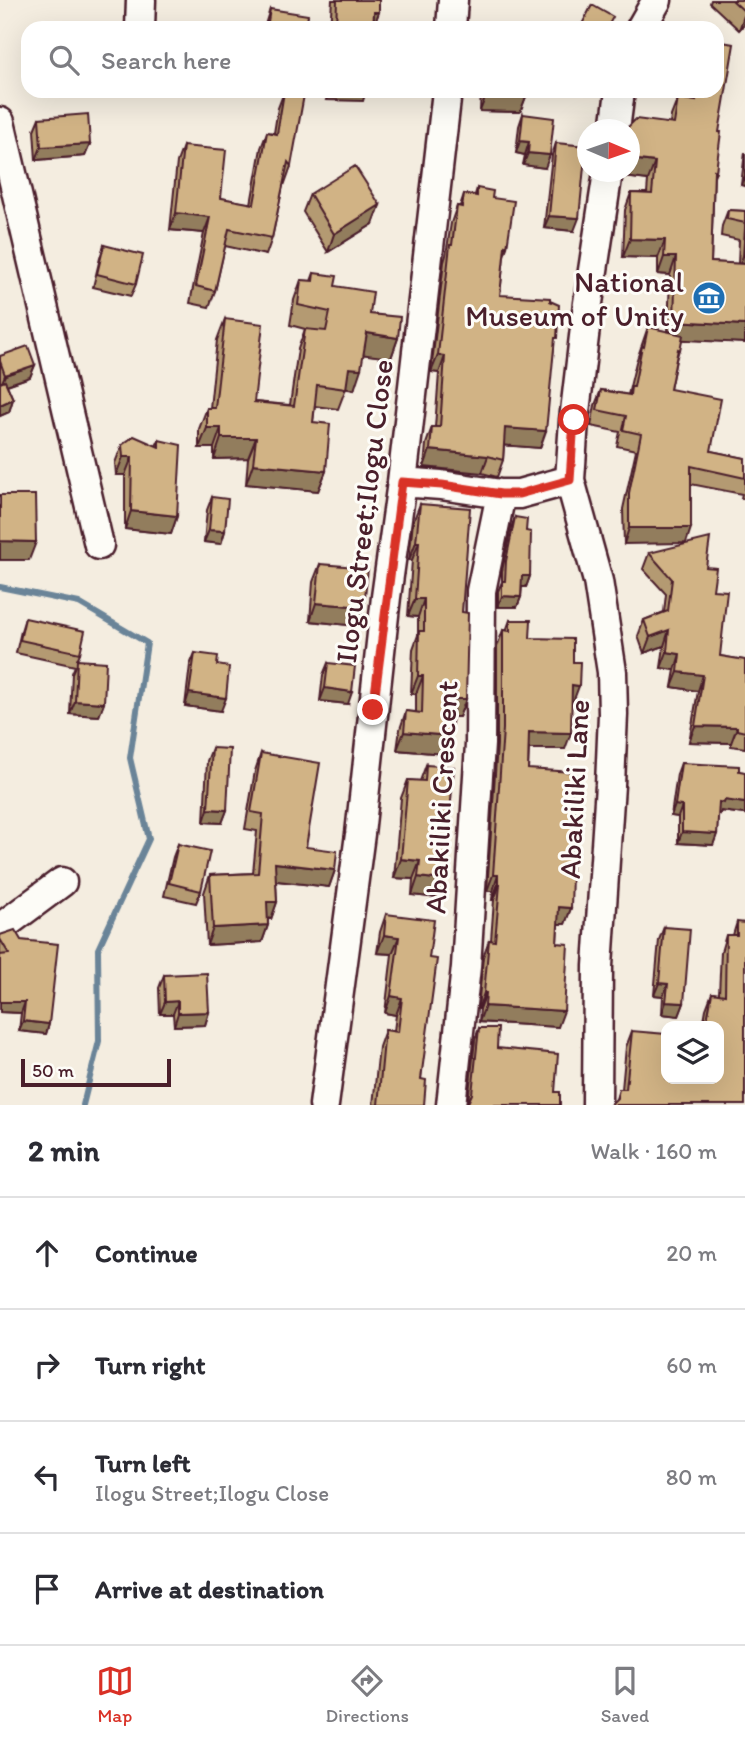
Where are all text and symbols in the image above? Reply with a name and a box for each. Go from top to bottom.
search box [21,21,724,98]
icon: search [45,41,83,79]
text: Search here [101,44,231,76]
north arrow [577,119,640,182]
place label: National Museum of Unity [465,263,685,334]
museum icon: National Museum of Unity [690,279,728,317]
street label: Ilogu Street;Ilogu Close [327,357,401,665]
route start [558,404,589,435]
street label: Abakiliki Crescent [416,679,466,915]
route end [357,694,388,725]
street label: Abakiliki Lane [551,698,597,880]
map controls [661,1021,724,1084]
button: layers [661,1021,724,1084]
scale bar [21,1056,172,1088]
text: 50 m [32,1059,74,1082]
text: 2 min [28,1132,99,1169]
text: Walk · 160 m [591,1137,717,1165]
icon: ahead [28,1234,66,1272]
text: Continue [95,1237,198,1269]
text: 20 m [666,1239,717,1267]
icon: right [28,1346,66,1384]
text: Turn right [95,1349,206,1381]
text: 60 m [666,1351,717,1379]
text: Turn left [95,1447,191,1479]
icon: left [28,1458,66,1496]
text: 80 m [666,1463,717,1491]
text: Ilogu Street;Ilogu Close [95,1479,329,1507]
icon: arrive [28,1570,66,1608]
text: Arrive at destination [95,1573,324,1605]
tab: Map [96,1662,134,1727]
tab: Directions [325,1662,409,1727]
tab: Saved [601,1662,649,1727]

